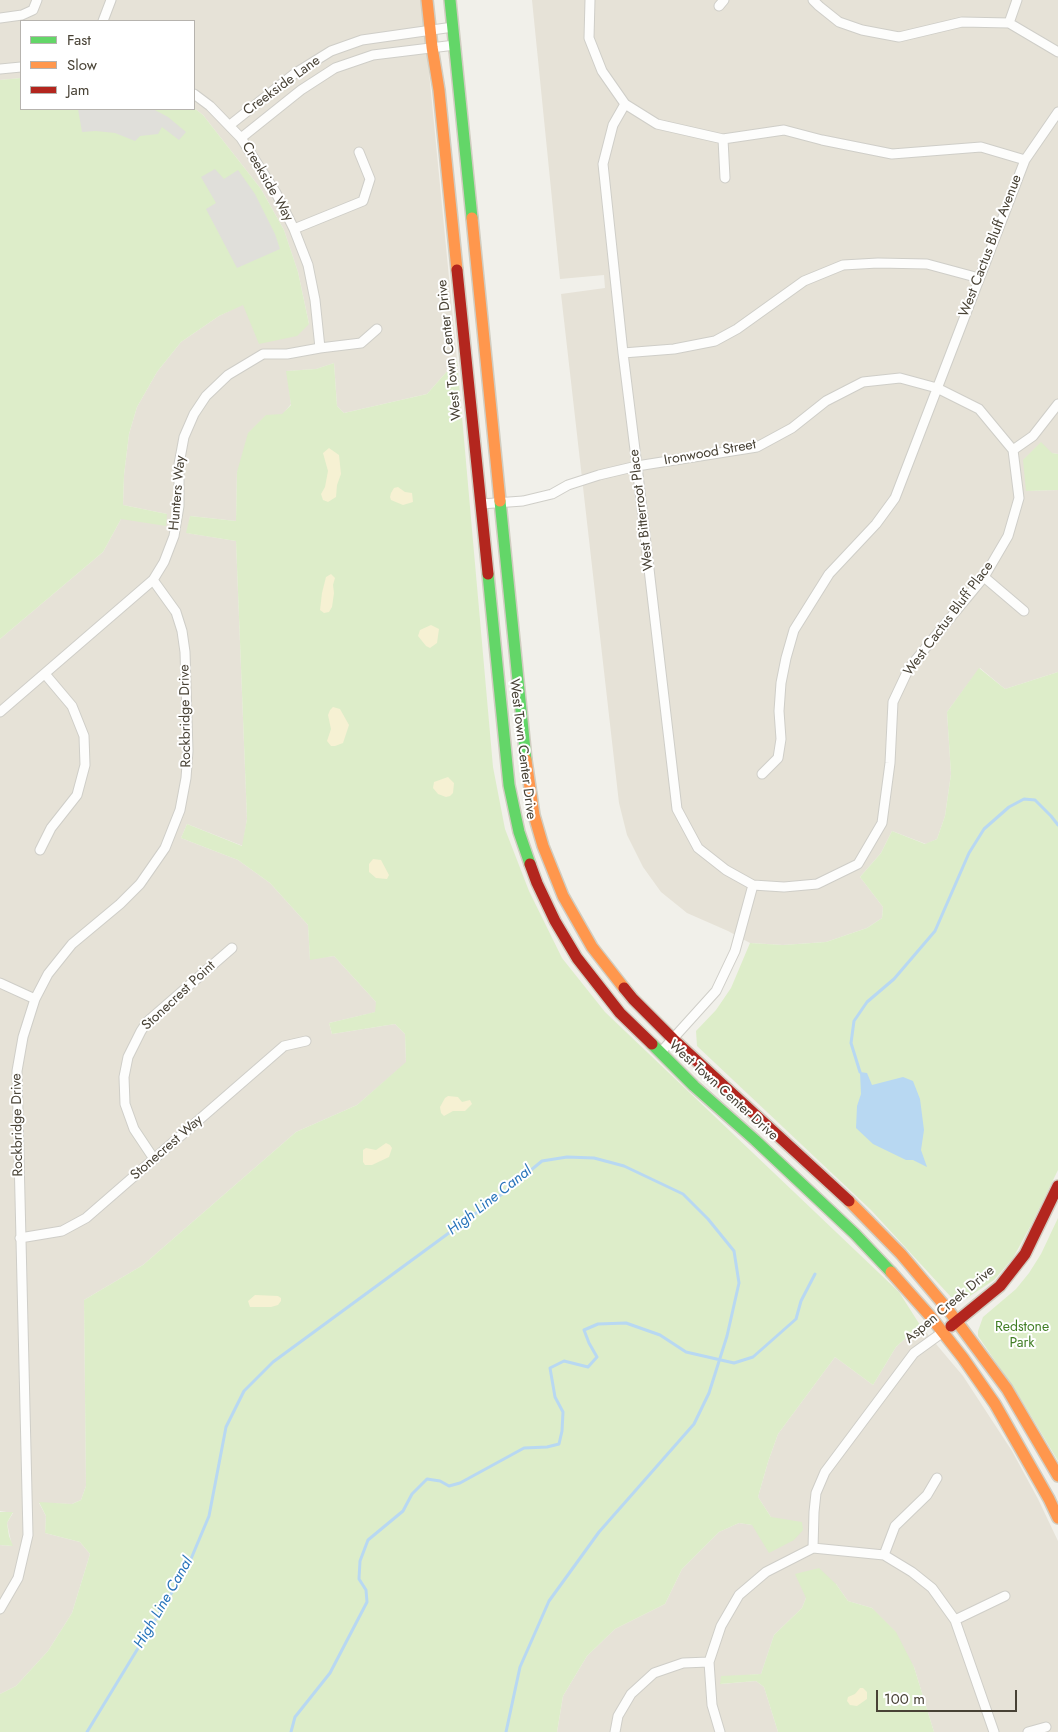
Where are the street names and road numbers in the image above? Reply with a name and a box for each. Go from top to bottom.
street label: Creekside Lane [240,52,324,120]
street label: Creekside Way [238,139,296,225]
street label: West Cactus Bluff Avenue [956,173,1026,319]
street label: West Town Center Drive [434,279,466,421]
street label: Ironwood Street [663,437,757,469]
street label: West Bitterroot Place [626,448,658,572]
street label: Hunters Way [166,455,190,531]
street label: West Cactus Bluff Place [901,559,997,679]
street label: Rockbridge Drive [177,664,195,768]
street label: West Town Center Drive [505,678,539,820]
street label: Stonecrest Point [139,958,219,1034]
street label: West Town Center Drive [665,1037,781,1145]
street label: Rockbridge Drive [9,1073,27,1177]
street label: Stonecrest Way [127,1112,207,1184]
street label: Aspen Creek Drive [902,1263,998,1347]

